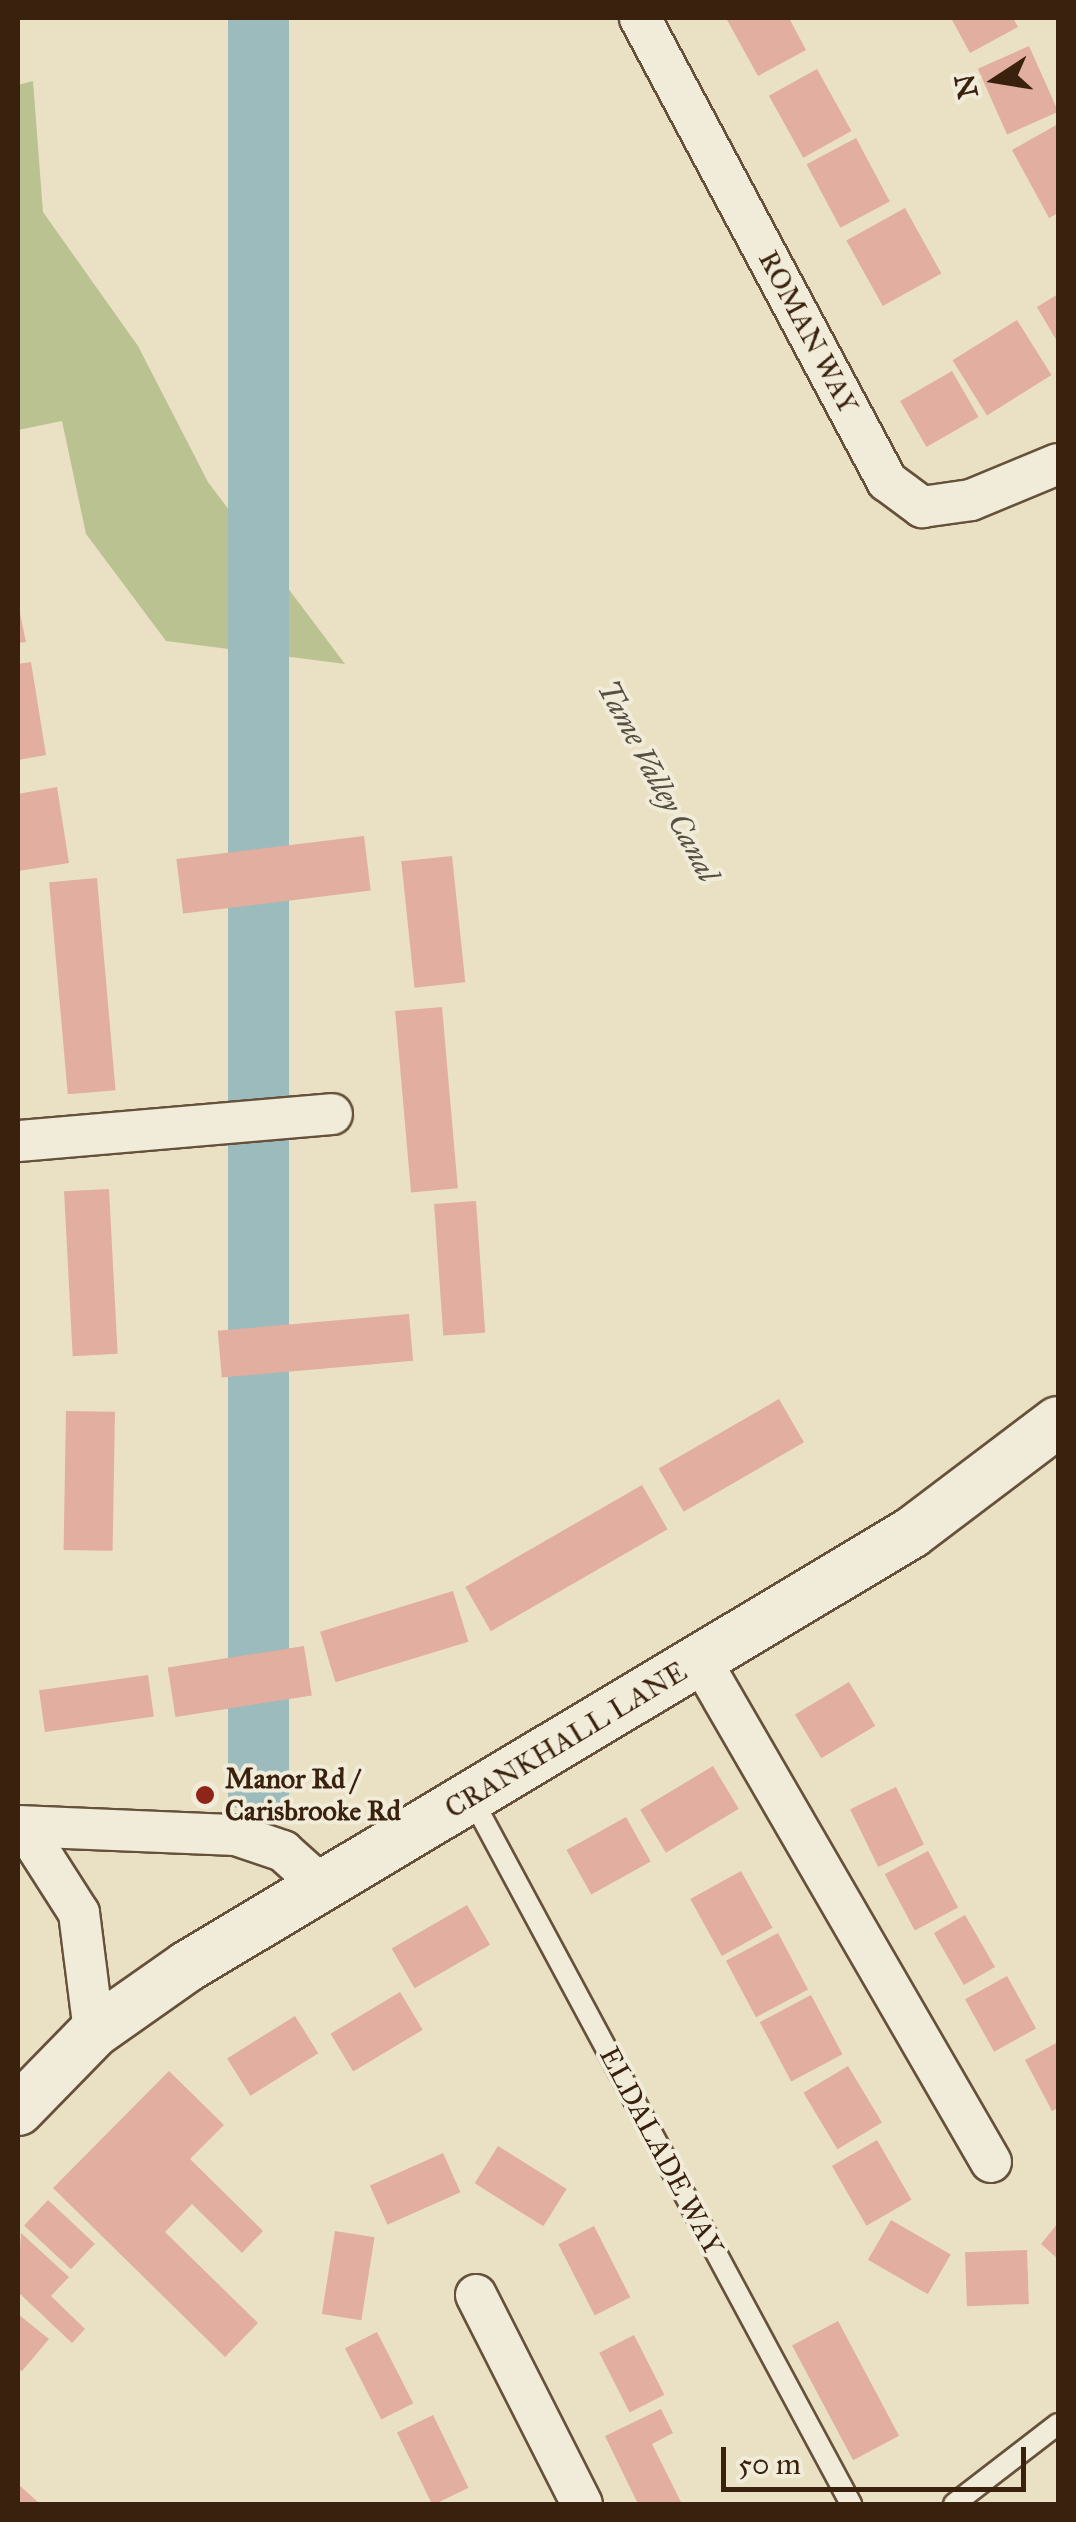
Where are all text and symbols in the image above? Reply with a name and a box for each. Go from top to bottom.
north arrow [946,30,1046,130]
text: N [947,71,986,102]
street label: ROMAN WAY [751,245,865,419]
water label: Tame Valley Canal [590,674,726,888]
street label: CRANKHALL LANE [439,1655,693,1825]
place label: Manor Rd / Carisbrooke Rd [225,1762,401,1828]
marker: Manor Rd / Carisbrooke Rd [194,1784,216,1806]
street label: ELDALADE WAY [592,2041,730,2261]
scale bar [726,2427,1031,2489]
text: 50 m [738,2446,801,2482]

